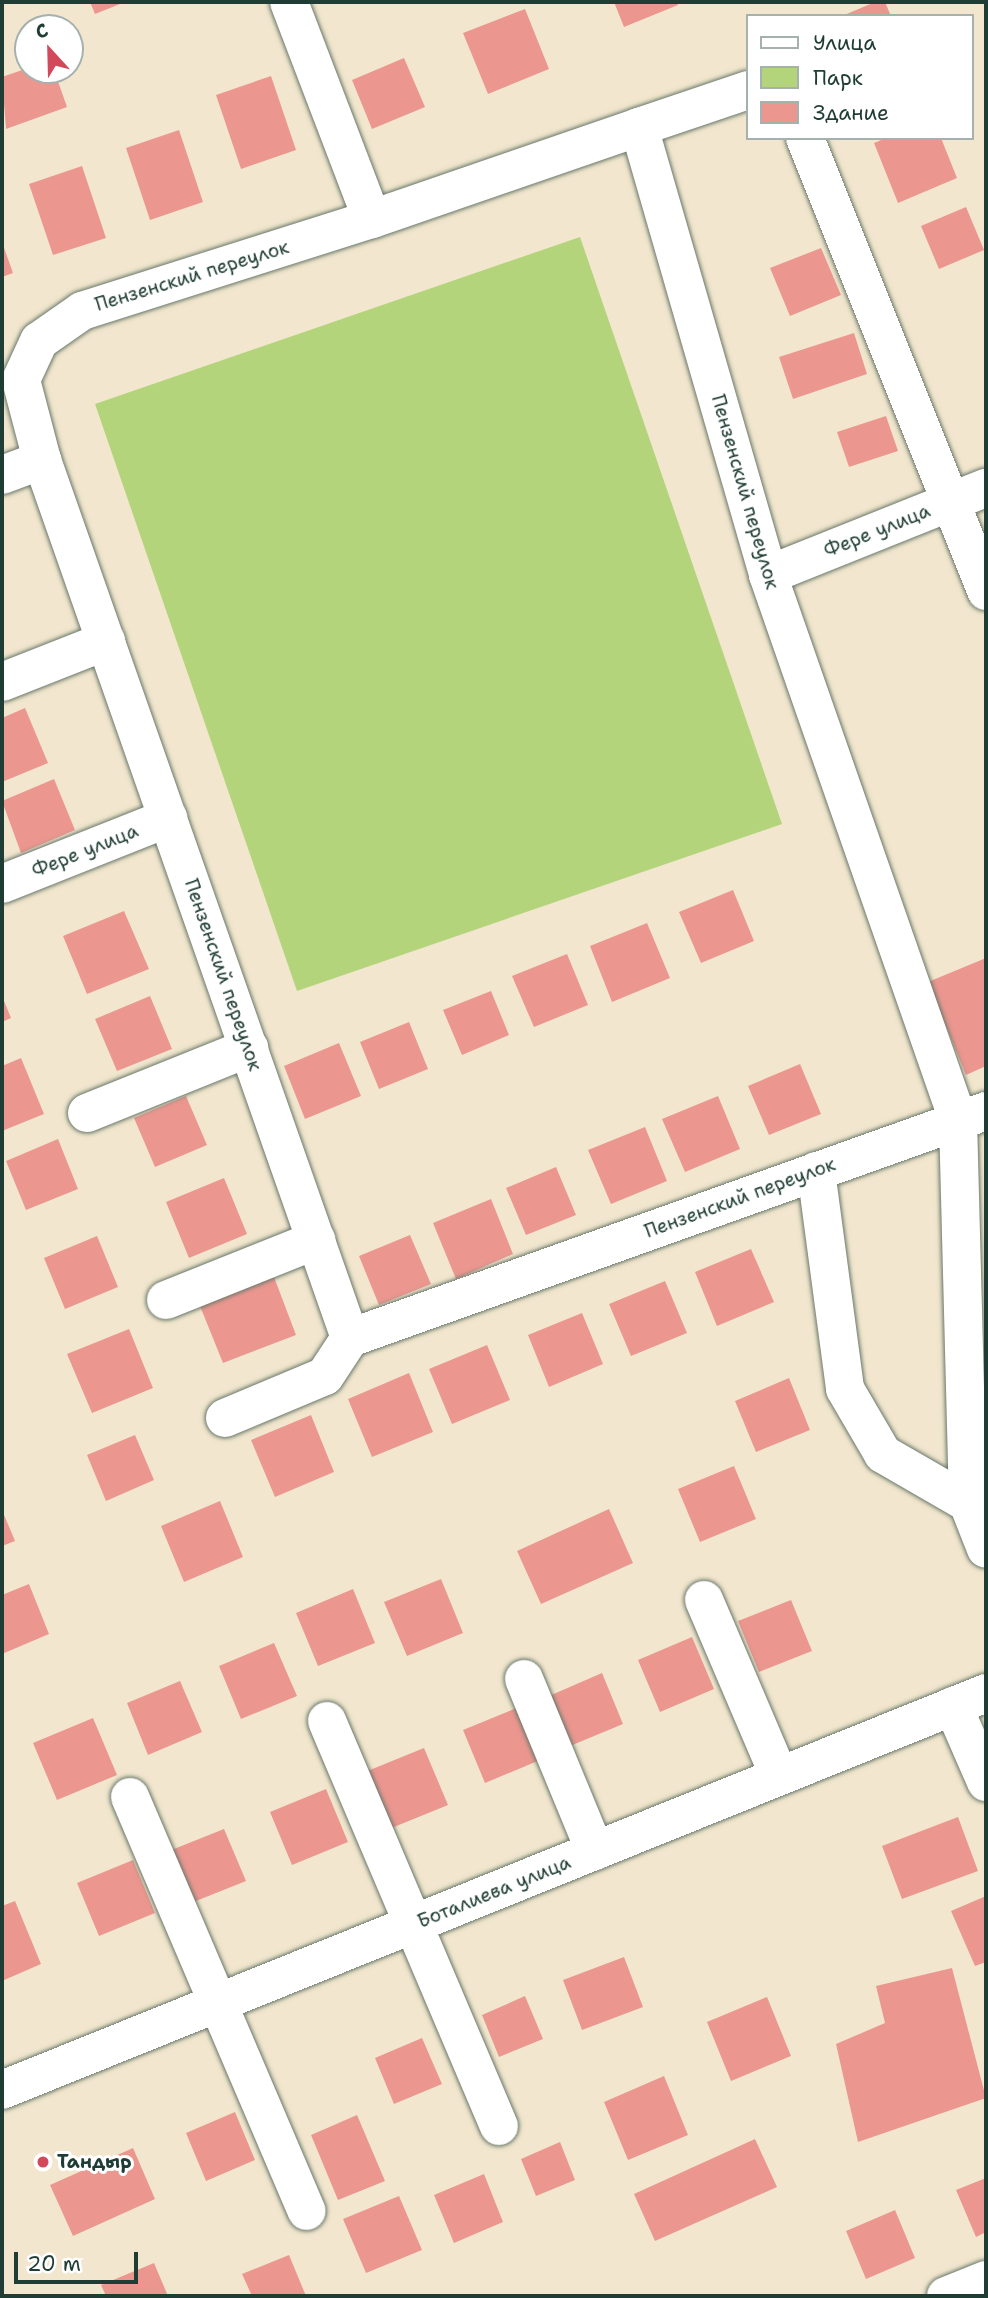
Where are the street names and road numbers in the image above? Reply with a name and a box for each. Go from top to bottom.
street label: Пензенский переулок [92,236,292,316]
street label: Пензенский переулок [706,392,784,592]
street label: Фере улица [821,499,933,563]
street label: Фере улица [29,819,141,883]
street label: Пензенский переулок [179,876,267,1074]
street label: Пензенский переулок [641,1153,839,1243]
street label: Боталиева улица [414,1851,574,1933]

